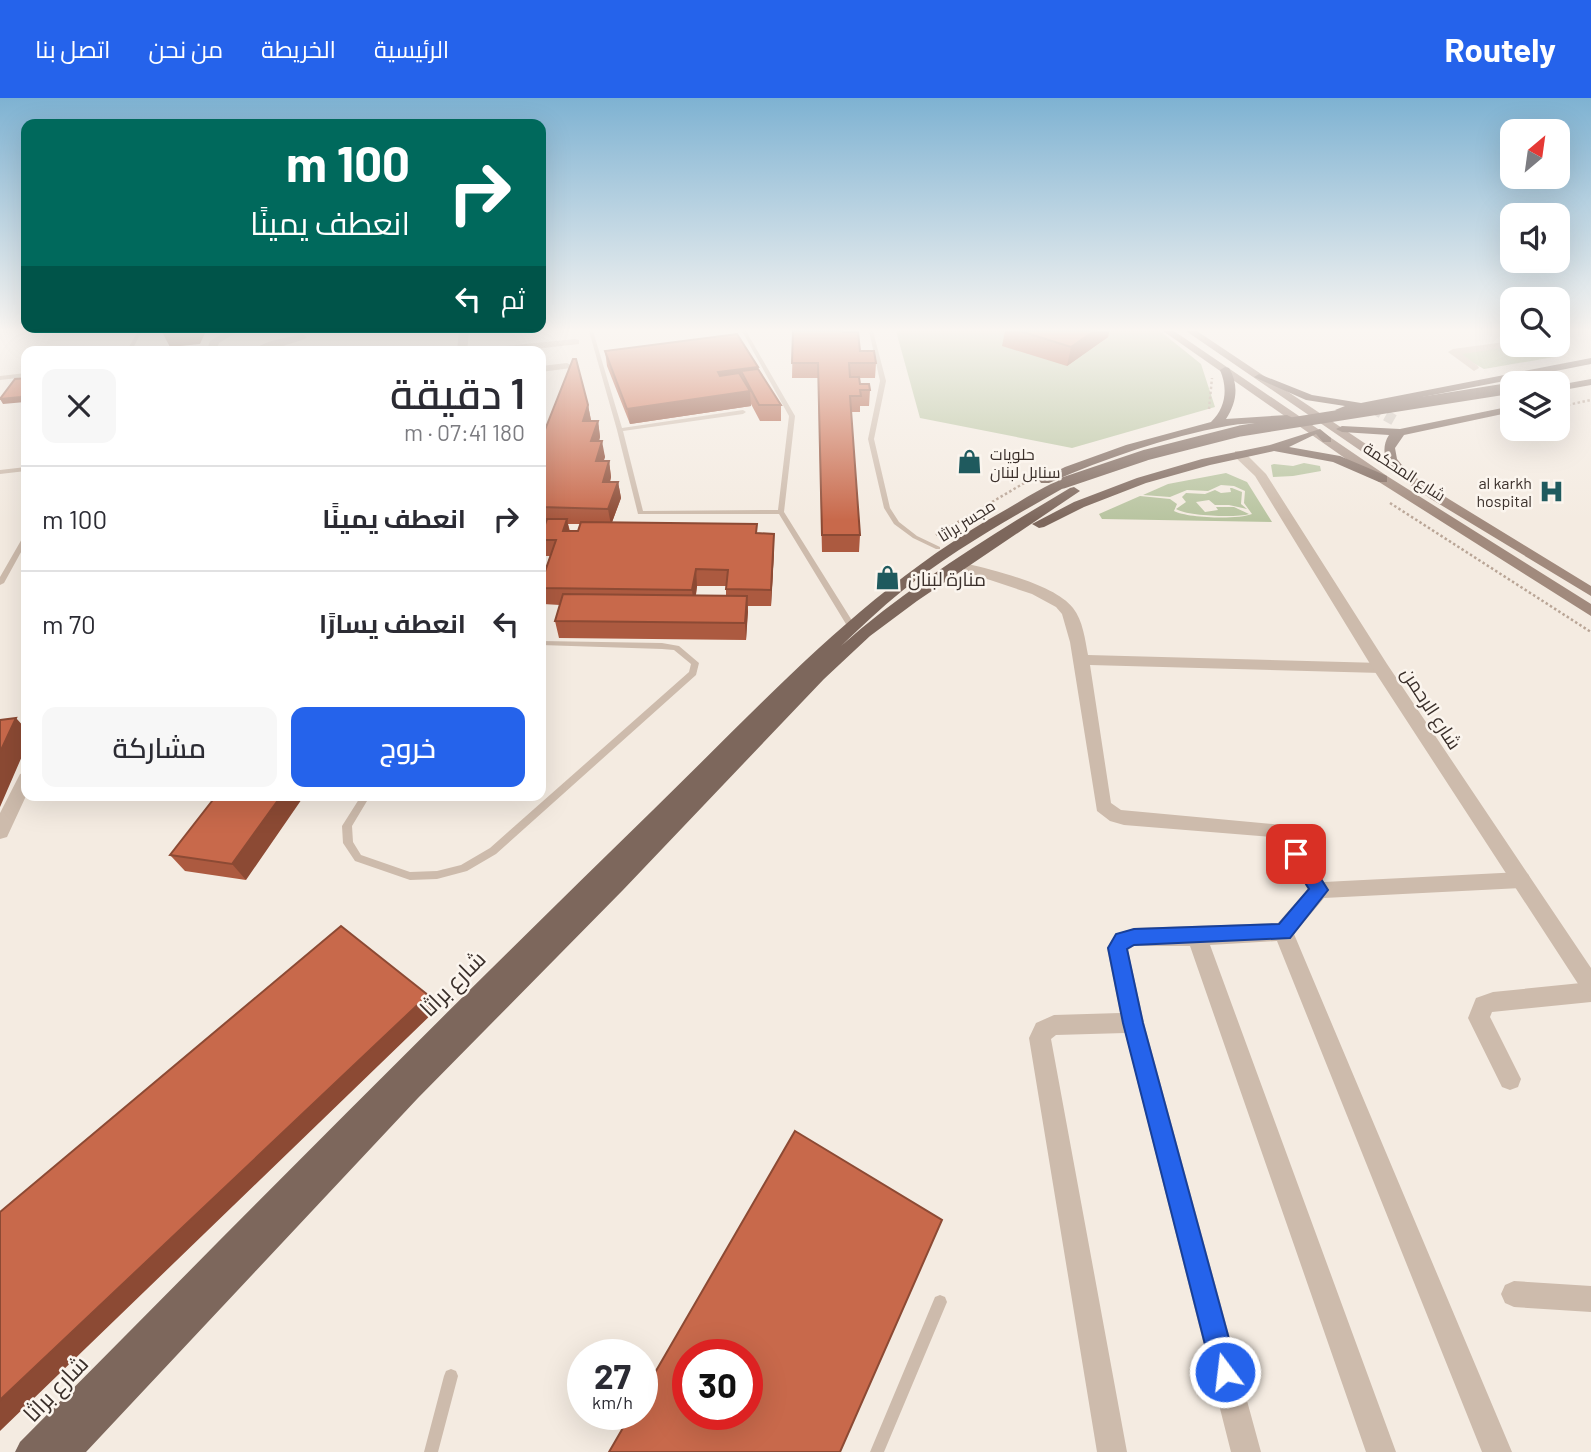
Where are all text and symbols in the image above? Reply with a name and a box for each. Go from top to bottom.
text: Routely [1445,29,1556,69]
text: اتصل بنا [35,34,110,63]
text: من نحن [148,34,223,63]
text: الخريطة [261,34,336,63]
text: الرئيسية [374,34,449,63]
north arrow [1500,119,1570,189]
map controls [1500,119,1570,441]
text: 100 m [286,133,410,192]
icon: right [434,147,525,238]
text: انعطف يمينًا [250,203,410,241]
button: sound [1500,203,1570,273]
icon: left [449,280,487,318]
text: ثم [501,283,525,314]
button: search [1500,287,1570,357]
text: 1 دقيقة [390,367,525,417]
button: close [42,369,116,443]
button: layers [1500,371,1570,441]
text: 180 m · 07:41 [404,418,525,446]
street label: شارع المحكمة [1359,437,1450,507]
place label: حلويات سنابل لبنان [990,444,1061,483]
shop icon: حلويات سنابل لبنان [956,448,984,476]
place label: al karkh hospital [1476,473,1532,510]
hospital icon: al karkh hospital [1538,477,1566,505]
street label: مجسر براثا [934,495,999,546]
icon: right [487,500,525,538]
text: انعطف يمينًا [322,502,466,533]
text: 100 m [42,503,107,534]
shop icon: منارة لبنان [874,564,902,592]
place label: منارة لبنان [908,567,986,591]
icon: left [487,605,525,643]
text: انعطف يسارًا [319,607,466,638]
text: 70 m [42,608,96,639]
street label: شارع الرحمن [1394,663,1467,755]
button: مشاركة [42,707,277,787]
button: خروج [291,707,525,787]
pin [1266,824,1326,884]
icon: arrive [1277,835,1315,873]
street label: شارع براثا [413,944,493,1024]
position arrow [1188,1335,1262,1409]
speed limit sign: 30 [672,1339,763,1430]
street label: شارع براثا [17,1349,95,1429]
text: 27 [594,1354,631,1396]
text: km/h [592,1391,633,1413]

